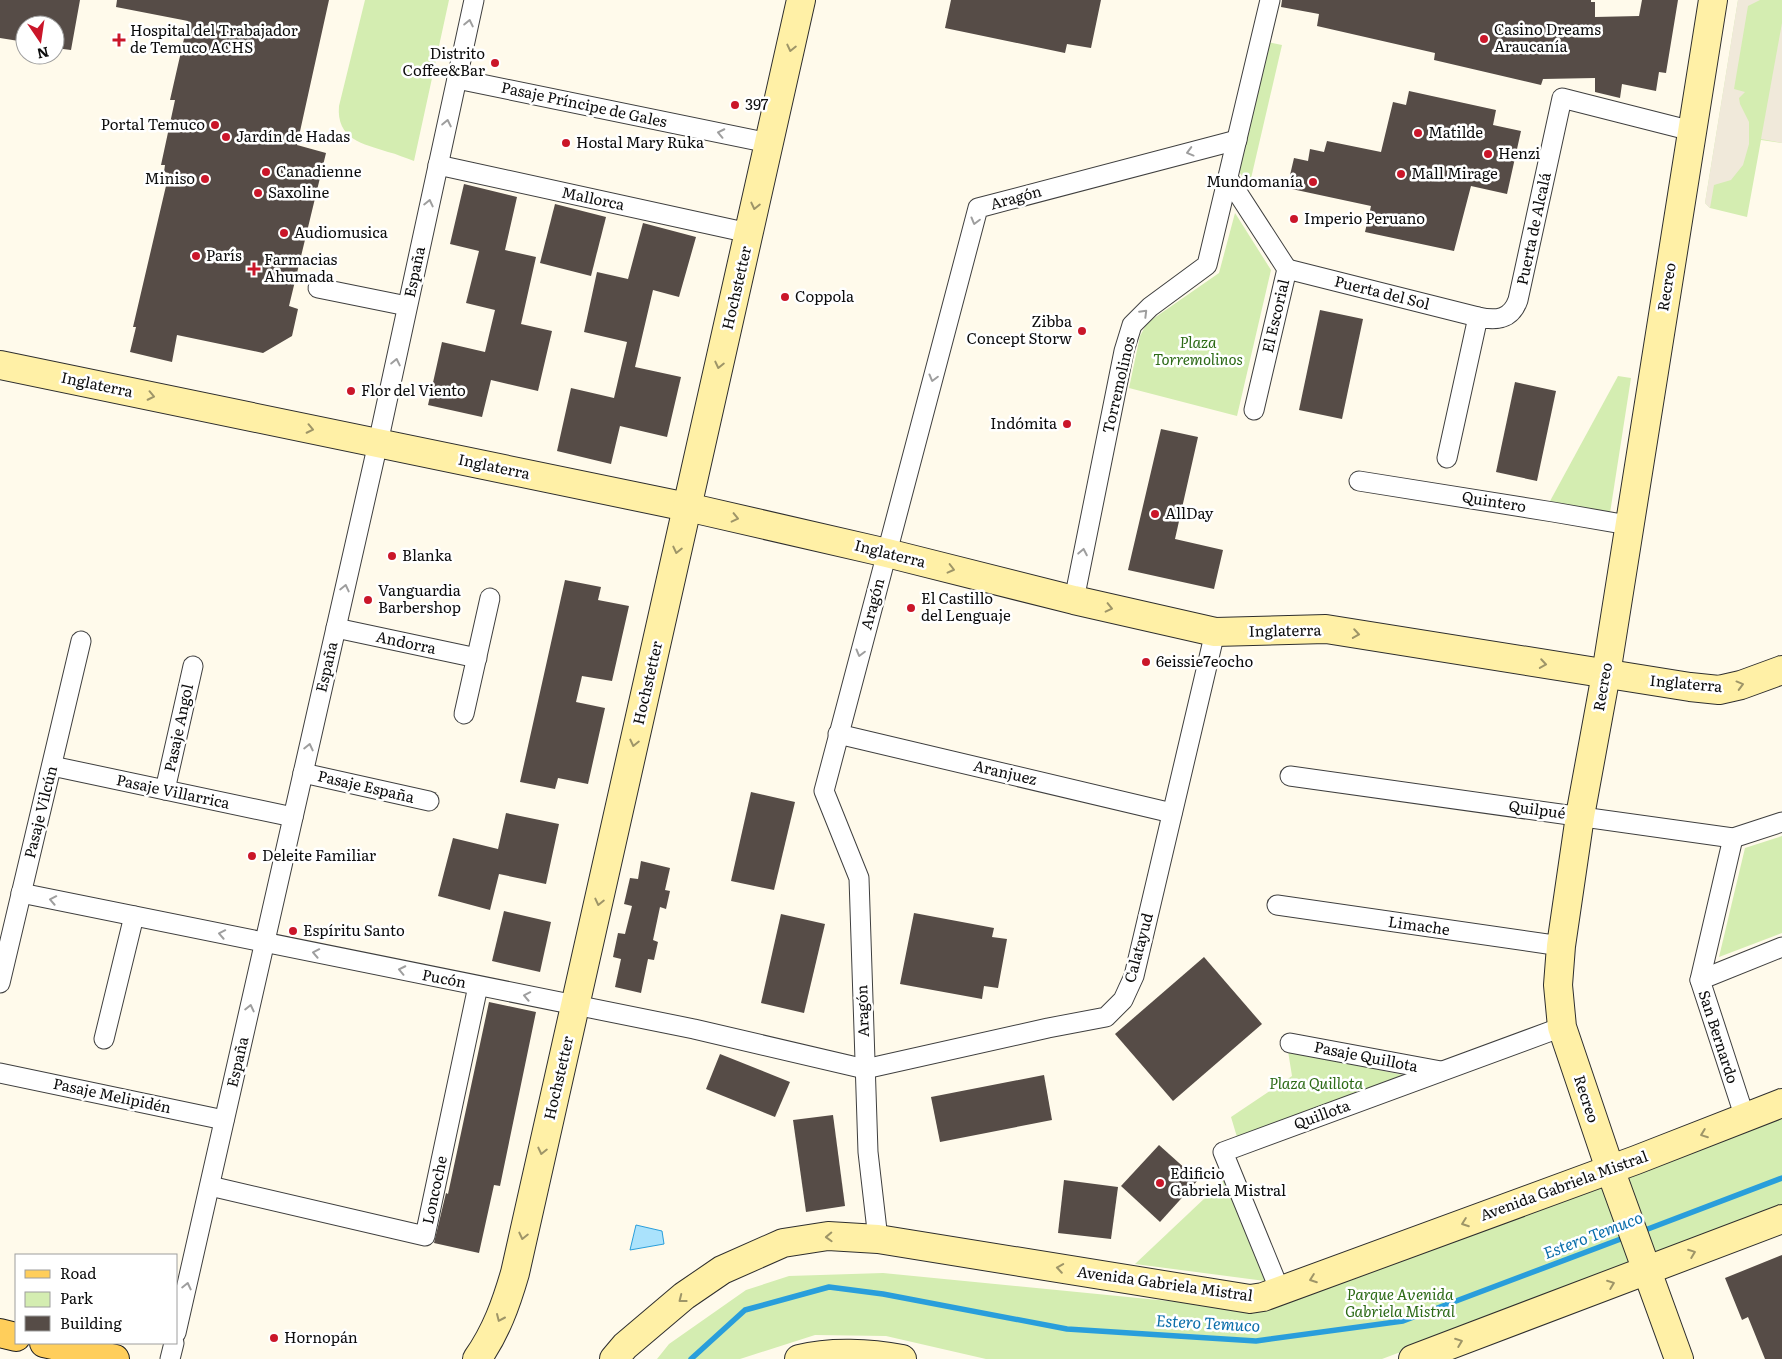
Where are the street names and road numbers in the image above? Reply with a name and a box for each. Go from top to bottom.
street label: Pasaje Príncipe de Gales [499,75,670,132]
street label: Puerta de Alcalá [1509,169,1556,287]
street label: Aragón [987,179,1044,214]
street label: Mallorca [560,180,628,216]
street label: España [397,243,430,299]
street label: Hochstetter [715,243,756,332]
street label: Recreo [1650,260,1681,313]
street label: Puerta del Sol [1332,269,1432,314]
street label: El Escorial [1255,276,1294,355]
street label: Torremolinos [1095,334,1140,435]
street label: Inglaterra [59,365,136,403]
street label: Inglaterra [456,447,533,485]
street label: Quintero [1460,484,1528,517]
street label: Inglaterra [852,533,929,573]
street label: Aragón [854,575,889,632]
street label: Inglaterra [1248,617,1323,642]
street label: Andorra [374,624,439,659]
street label: España [309,638,343,694]
street label: Hochstetter [626,638,667,727]
street label: Recreo [1586,660,1617,713]
street label: Inglaterra [1649,668,1724,697]
street label: Pasaje Angol [157,682,198,774]
street label: Aranjuez [971,753,1039,790]
street label: Pasaje Vilcún [17,763,62,860]
street label: Pasaje España [316,763,418,808]
street label: Pasaje Villarrica [114,767,233,814]
street label: Quilpué [1507,793,1567,824]
street label: Limache [1387,909,1452,940]
street label: Calatayud [1117,910,1158,985]
street label: Pucón [420,962,468,993]
street label: Aragón [849,984,874,1038]
street label: San Bernardo [1694,987,1745,1086]
street label: España [220,1033,254,1089]
street label: Hochstetter [537,1033,578,1122]
street label: Pasaje Quillota [1312,1034,1421,1077]
street label: Pasaje Melipidén [51,1071,174,1118]
street label: Recreo [1569,1072,1606,1126]
street label: Quillota [1290,1092,1354,1134]
street label: Avenida Gabriela Mistral [1476,1143,1651,1226]
street label: Loncoche [415,1153,452,1226]
street label: Avenida Gabriela Mistral [1076,1259,1254,1306]

